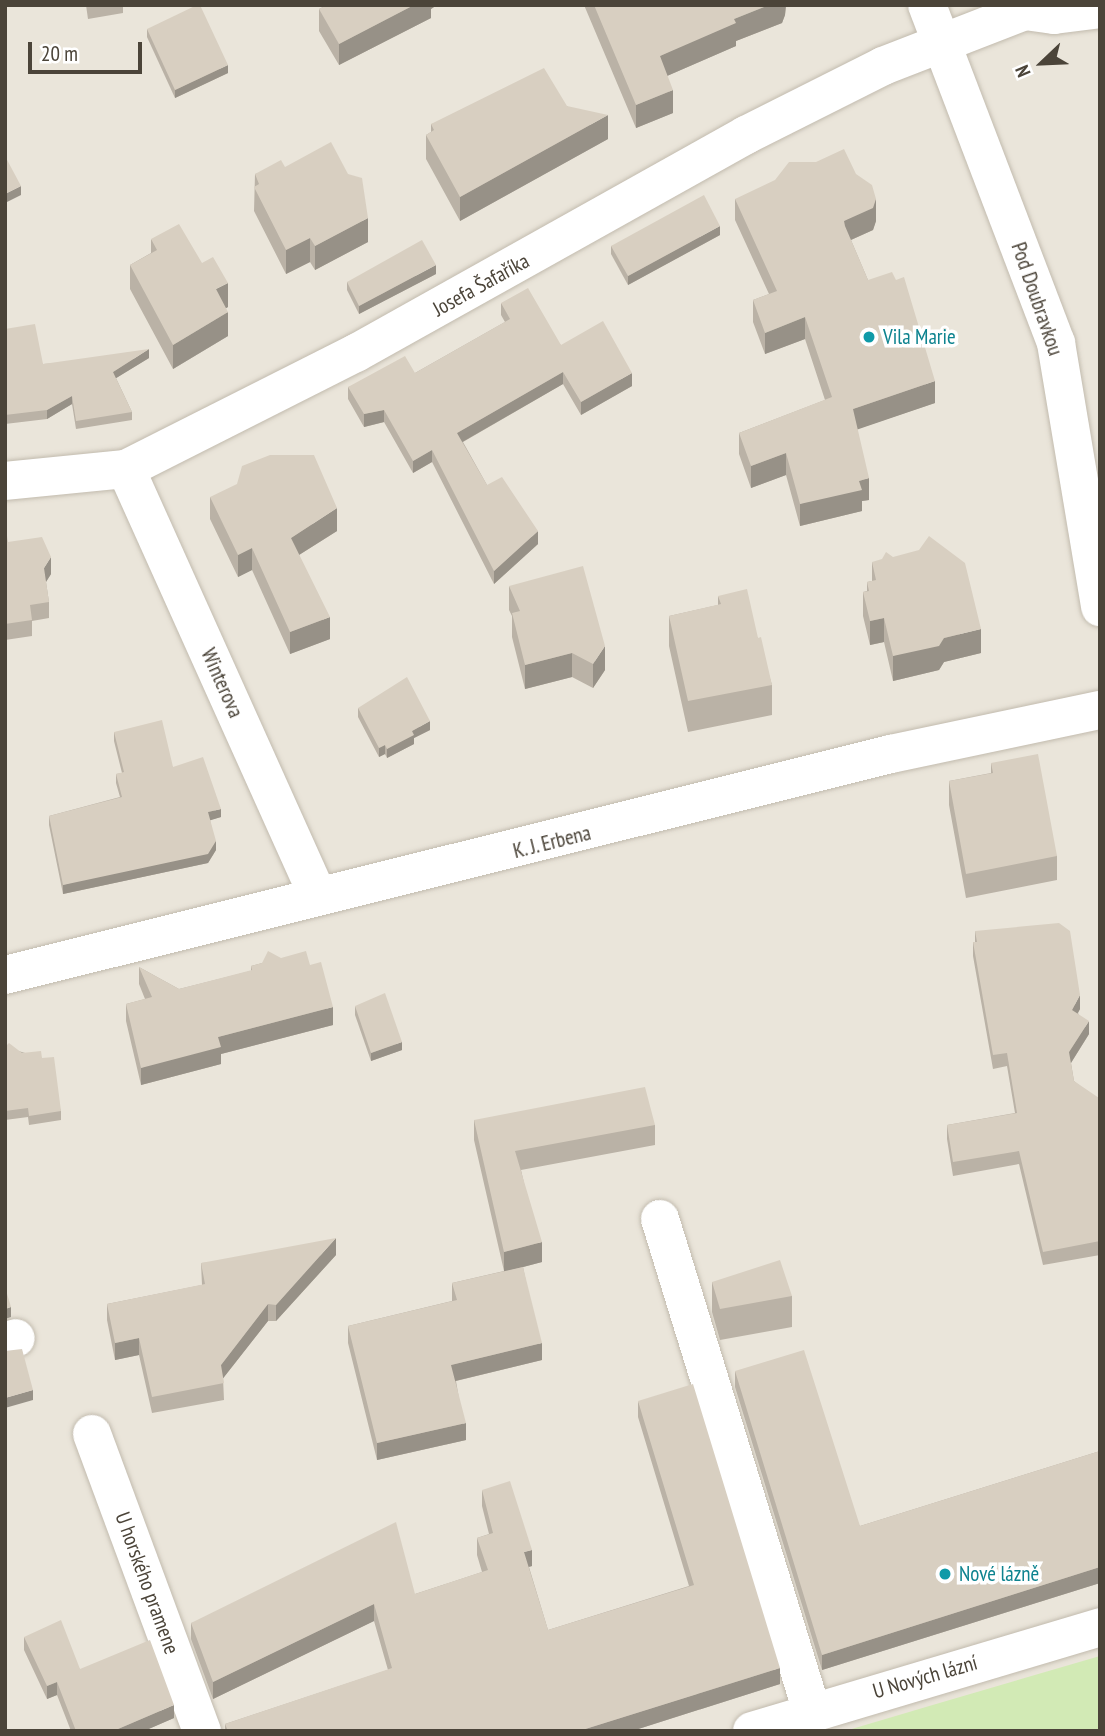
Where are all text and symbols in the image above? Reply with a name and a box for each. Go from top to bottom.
scale bar [32,28,145,72]
north arrow [1007,28,1077,98]
text: 20 m [41,40,78,67]
text: N [1010,62,1036,81]
street label: Pod Doubravkou [1006,239,1068,359]
street label: Josefa Šafaříka [428,248,534,322]
place label: Vila Marie [883,324,956,350]
marker: Vila Marie [861,329,877,345]
street label: Winterova [196,644,248,722]
street label: K. J. Erbena [509,820,595,864]
street label: U horského pramene [110,1508,184,1658]
place label: Nové lázně [959,1561,1039,1587]
marker: Nové lázně [937,1566,953,1582]
street label: U Nových lázní [870,1650,980,1704]

